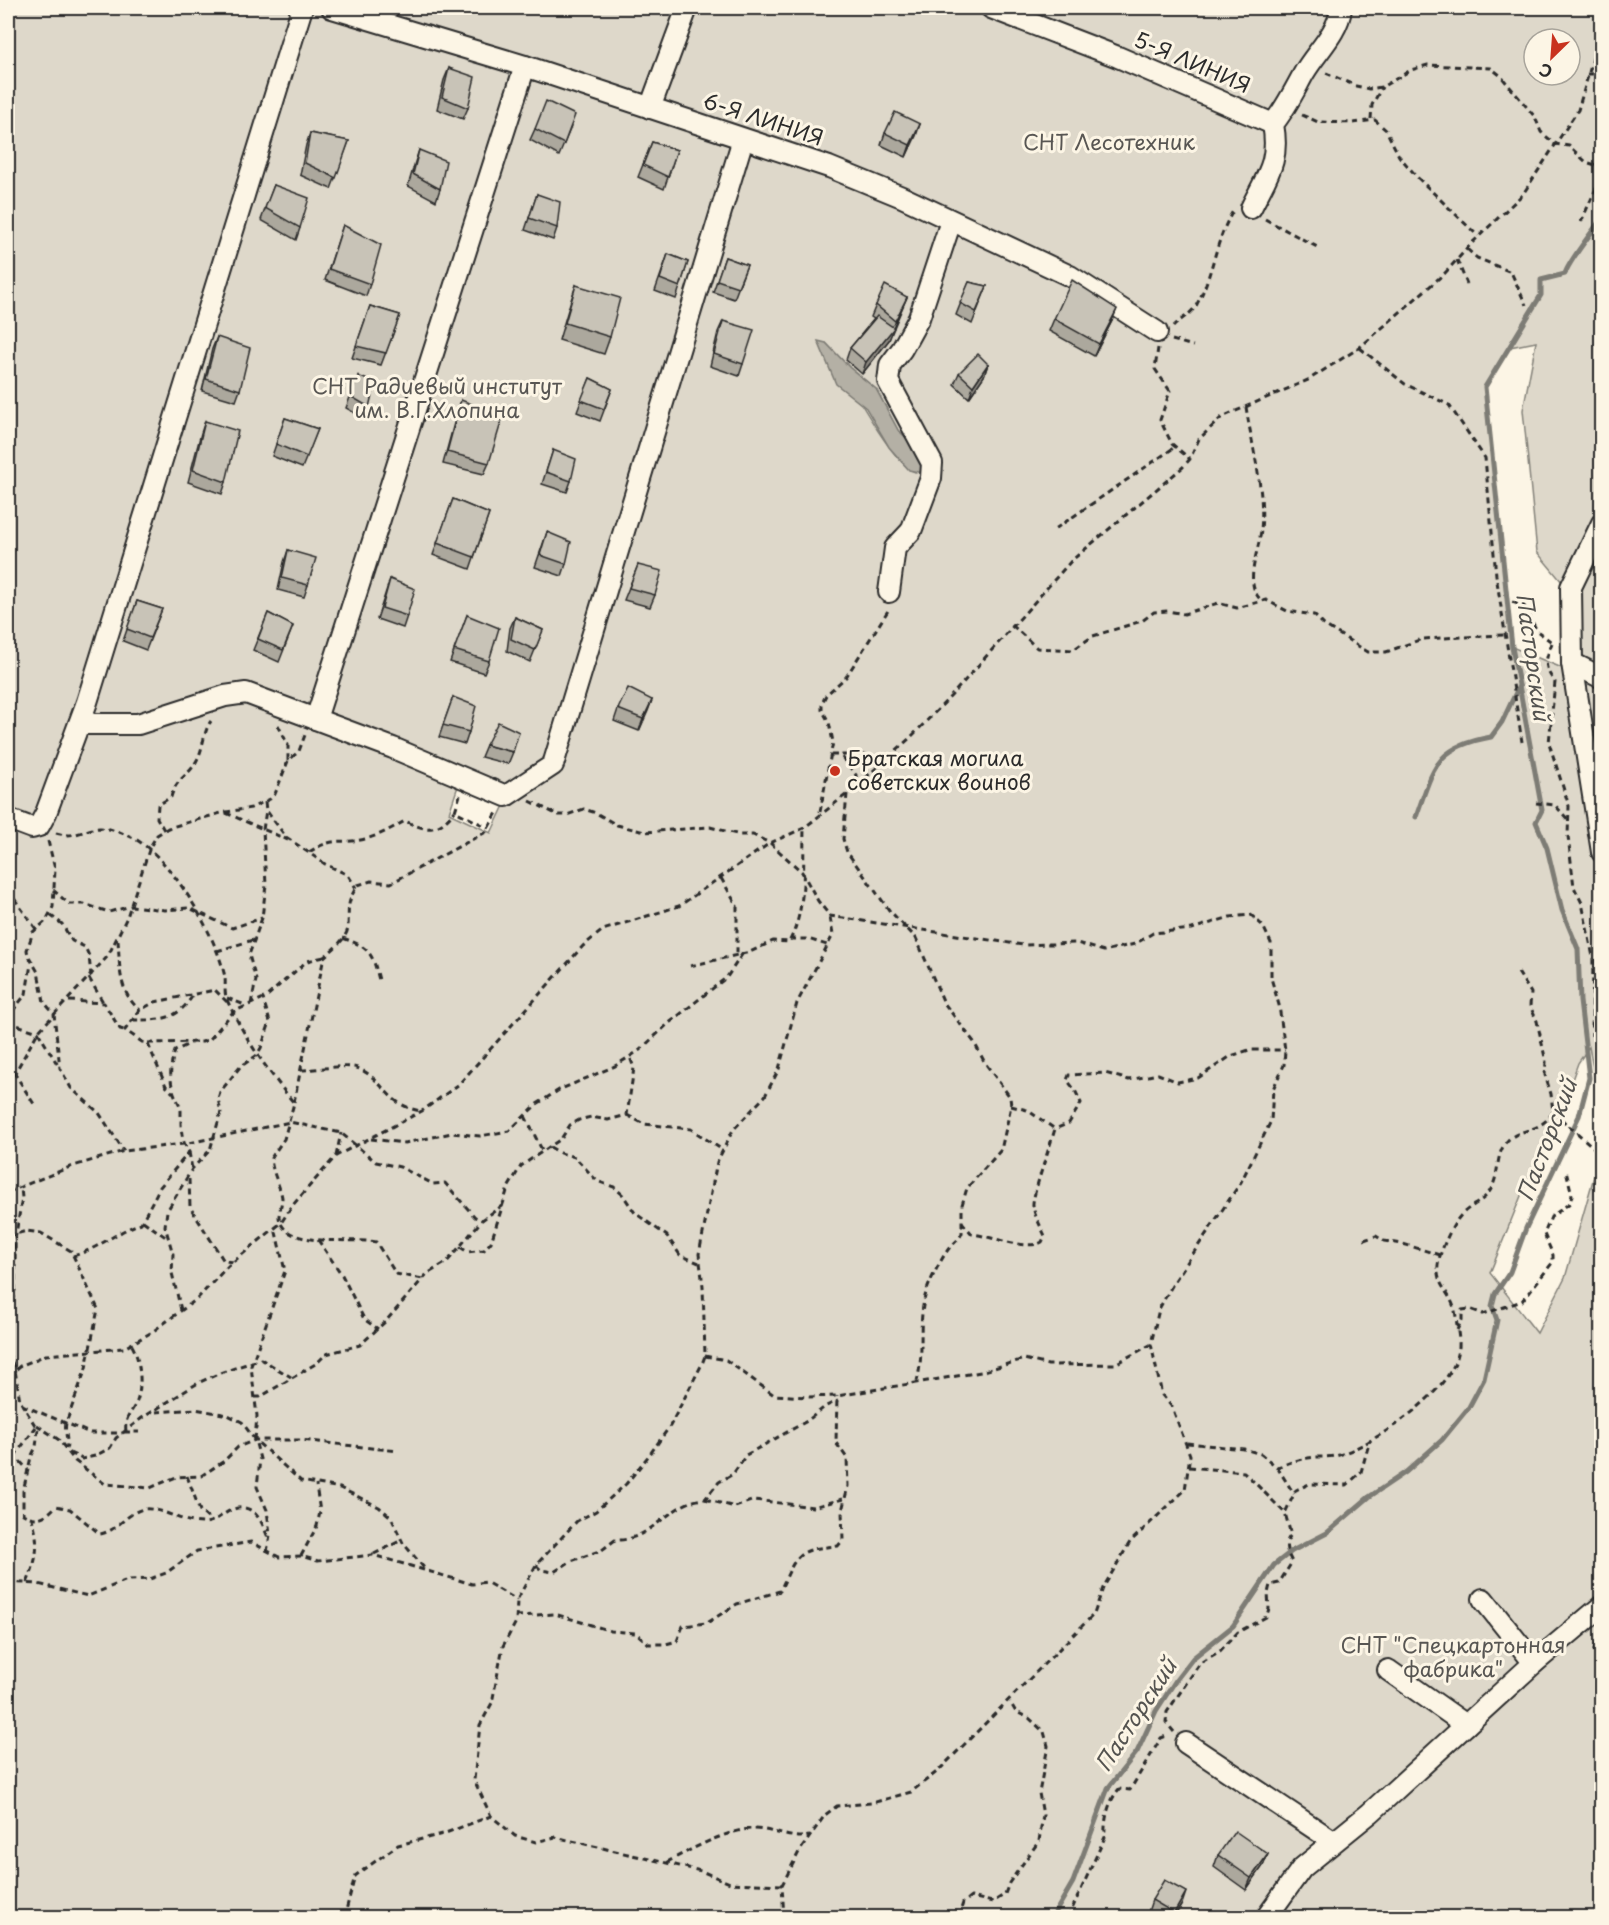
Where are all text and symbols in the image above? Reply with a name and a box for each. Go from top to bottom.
street label: 5-Я ЛИНИЯ [1130,22,1256,100]
north arrow [1522,27,1582,87]
text: С [1535,58,1556,85]
street label: 6-Я ЛИНИЯ [699,84,828,153]
park label: СНТ Лесотехник [1023,125,1195,157]
park label: СНТ Радиевый институт им. В.Г.Хлопина [312,369,563,425]
water label: Пасторский [1509,591,1560,726]
place label: Братская могила советских воинов [847,741,1031,797]
marker: Братская могила советских воинов [828,764,842,778]
water label: Пасторский [1507,1071,1585,1205]
park label: СНТ "Спецкартонная фабрика" [1340,1628,1566,1684]
water label: Пасторский [1086,1649,1185,1777]

